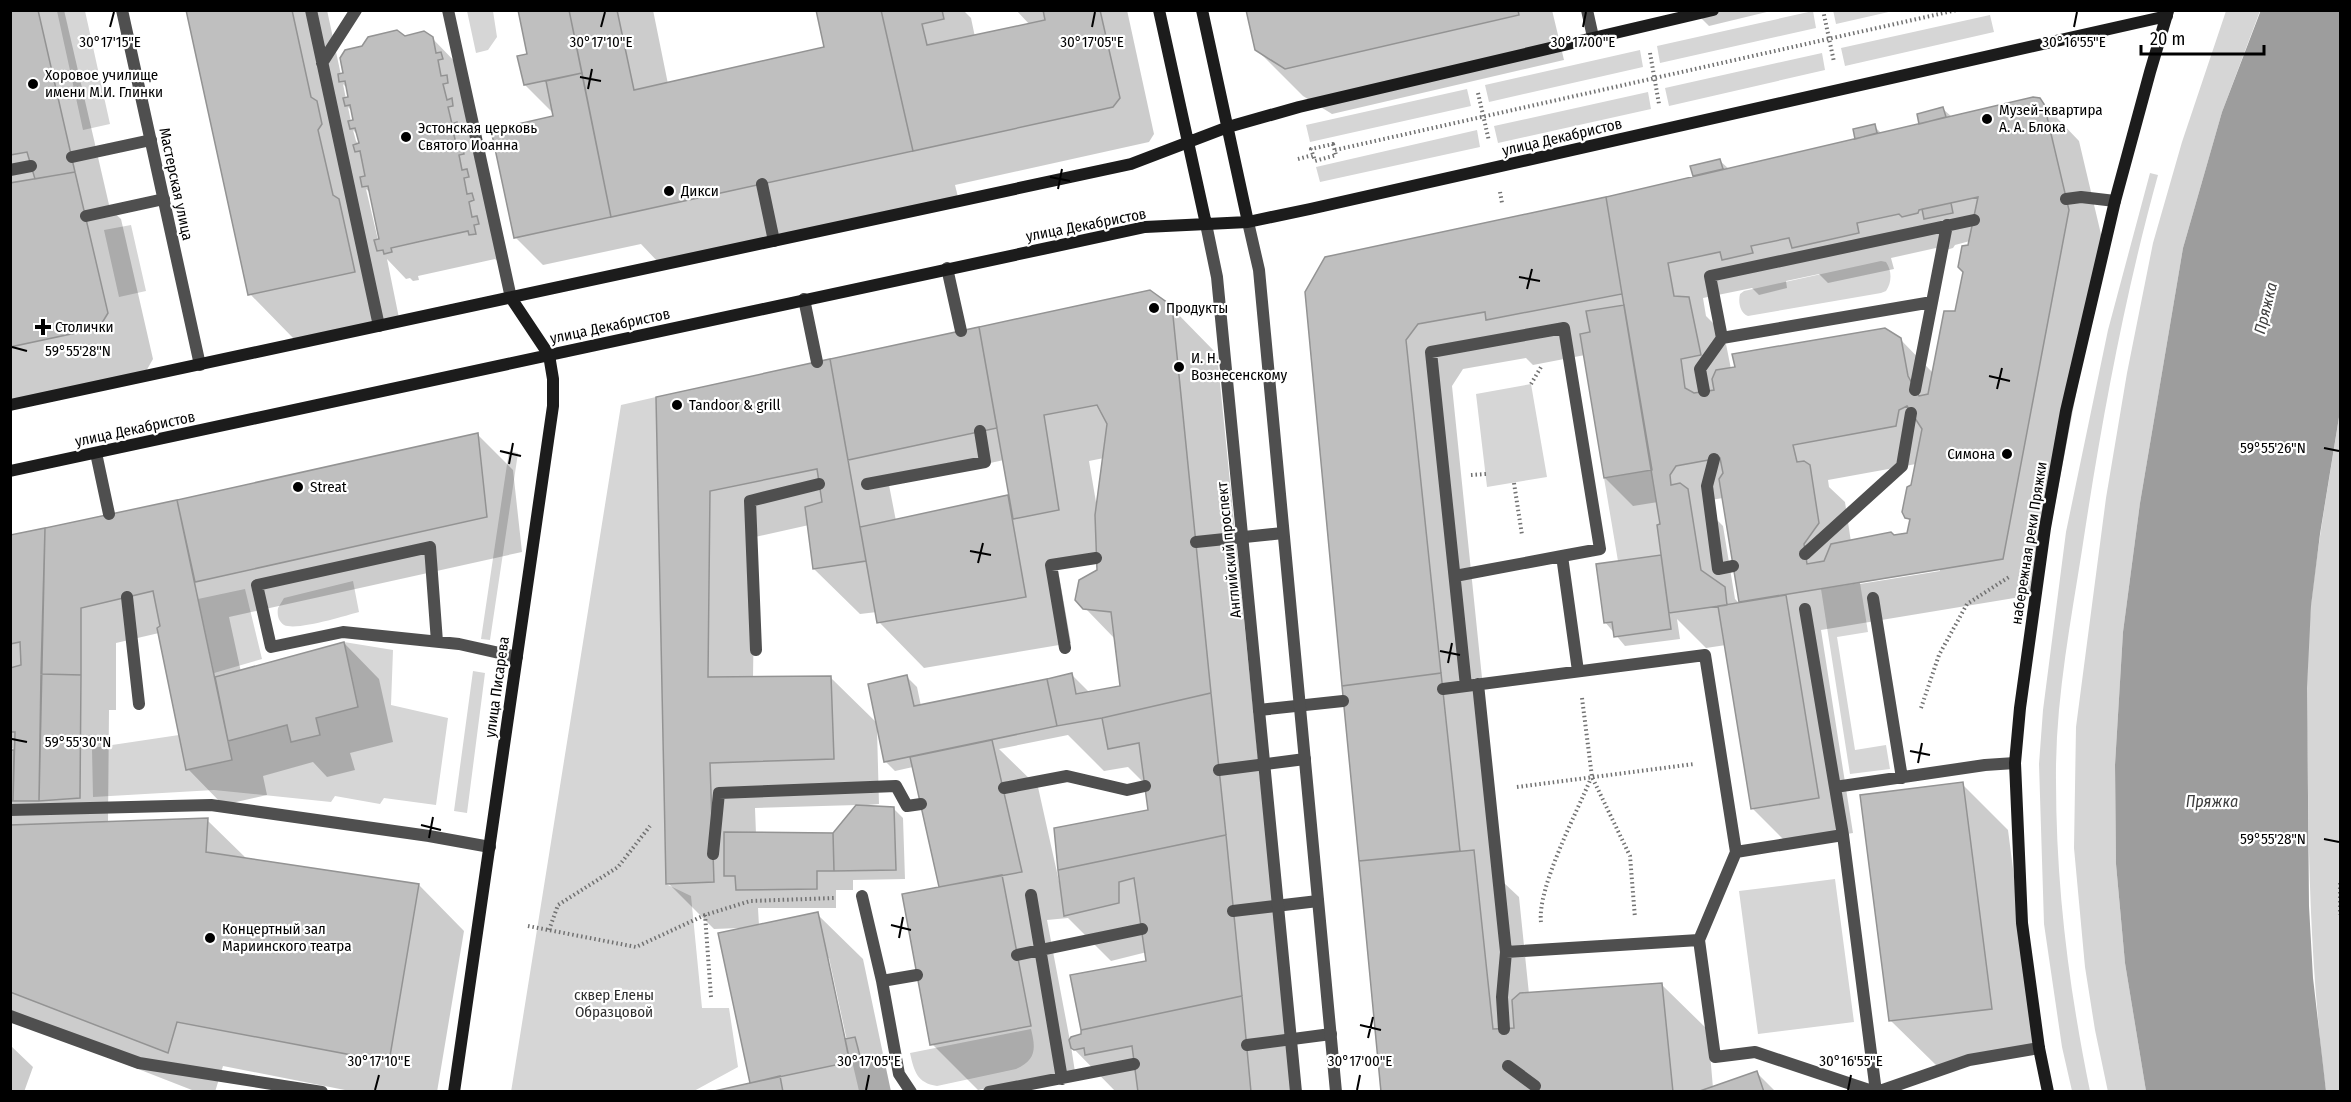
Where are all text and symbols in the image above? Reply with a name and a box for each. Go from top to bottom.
scale bar [2141,18,2264,56]
text: 20 m [2150,28,2185,50]
text: 30°17'15"E [79,33,141,51]
text: 30°17'10"E [570,33,632,51]
text: 30°17'05"E [1060,33,1124,51]
text: 30°17'00"E [1551,33,1615,51]
text: 30°16'55"E [2042,33,2106,51]
place label: Хоровое училище имени М.И. Глинки [45,66,163,101]
marker: Хоровое училище имени М.И. Глинки [26,77,40,91]
place label: Музей-квартира А. А. Блока [1999,101,2103,136]
marker: Музей-квартира А. А. Блока [1980,112,1994,126]
street label: улица Декабристов [1500,114,1624,160]
place label: Эстонская церковь Святого Иоанна [418,119,537,154]
street label: Мастерская улица [155,126,197,242]
marker: Эстонская церковь Святого Иоанна [399,130,413,144]
place label: Дикси [680,182,719,200]
marker: Дикси [662,184,676,198]
street label: улица Декабристов [1024,204,1148,246]
water label: Пряжка [2250,280,2281,336]
place label: Продукты [1166,299,1228,317]
marker: Продукты [1147,301,1161,315]
street label: улица Декабристов [548,304,672,348]
place label: Столички [55,318,114,336]
marker: Столички [36,320,50,334]
text: 59°55'28"N [45,342,111,360]
place label: И. Н. Вознесенскому [1191,349,1288,384]
marker: И. Н. Вознесенскому [1172,360,1186,374]
place label: Tandoor & grill [689,396,781,414]
marker: Tandoor & grill [670,398,684,412]
street label: улица Декабристов [73,407,197,451]
text: 59°55'26"N [2240,439,2306,457]
place label: Симона [1947,445,1995,463]
marker: Симона [2000,447,2014,461]
street label: набережная реки Пряжки [2007,460,2051,626]
place label: Streat [310,478,347,496]
marker: Streat [291,480,305,494]
street label: Английский проспект [1213,480,1245,619]
street label: улица Писарева [481,635,513,739]
text: 59°55'30"N [45,733,111,751]
water label: Пряжка [2186,792,2238,811]
text: 59°55'28"N [2240,830,2306,848]
place label: Концертный зал Мариинского театра [222,920,351,955]
marker: Концертный зал Мариинского театра [203,931,217,945]
park label: сквер Елены Образцовой [574,986,654,1021]
text: 30°17'10"E [348,1052,410,1070]
text: 30°17'05"E [837,1052,901,1070]
text: 30°17'00"E [1328,1052,1392,1070]
text: 30°16'55"E [1819,1052,1883,1070]

